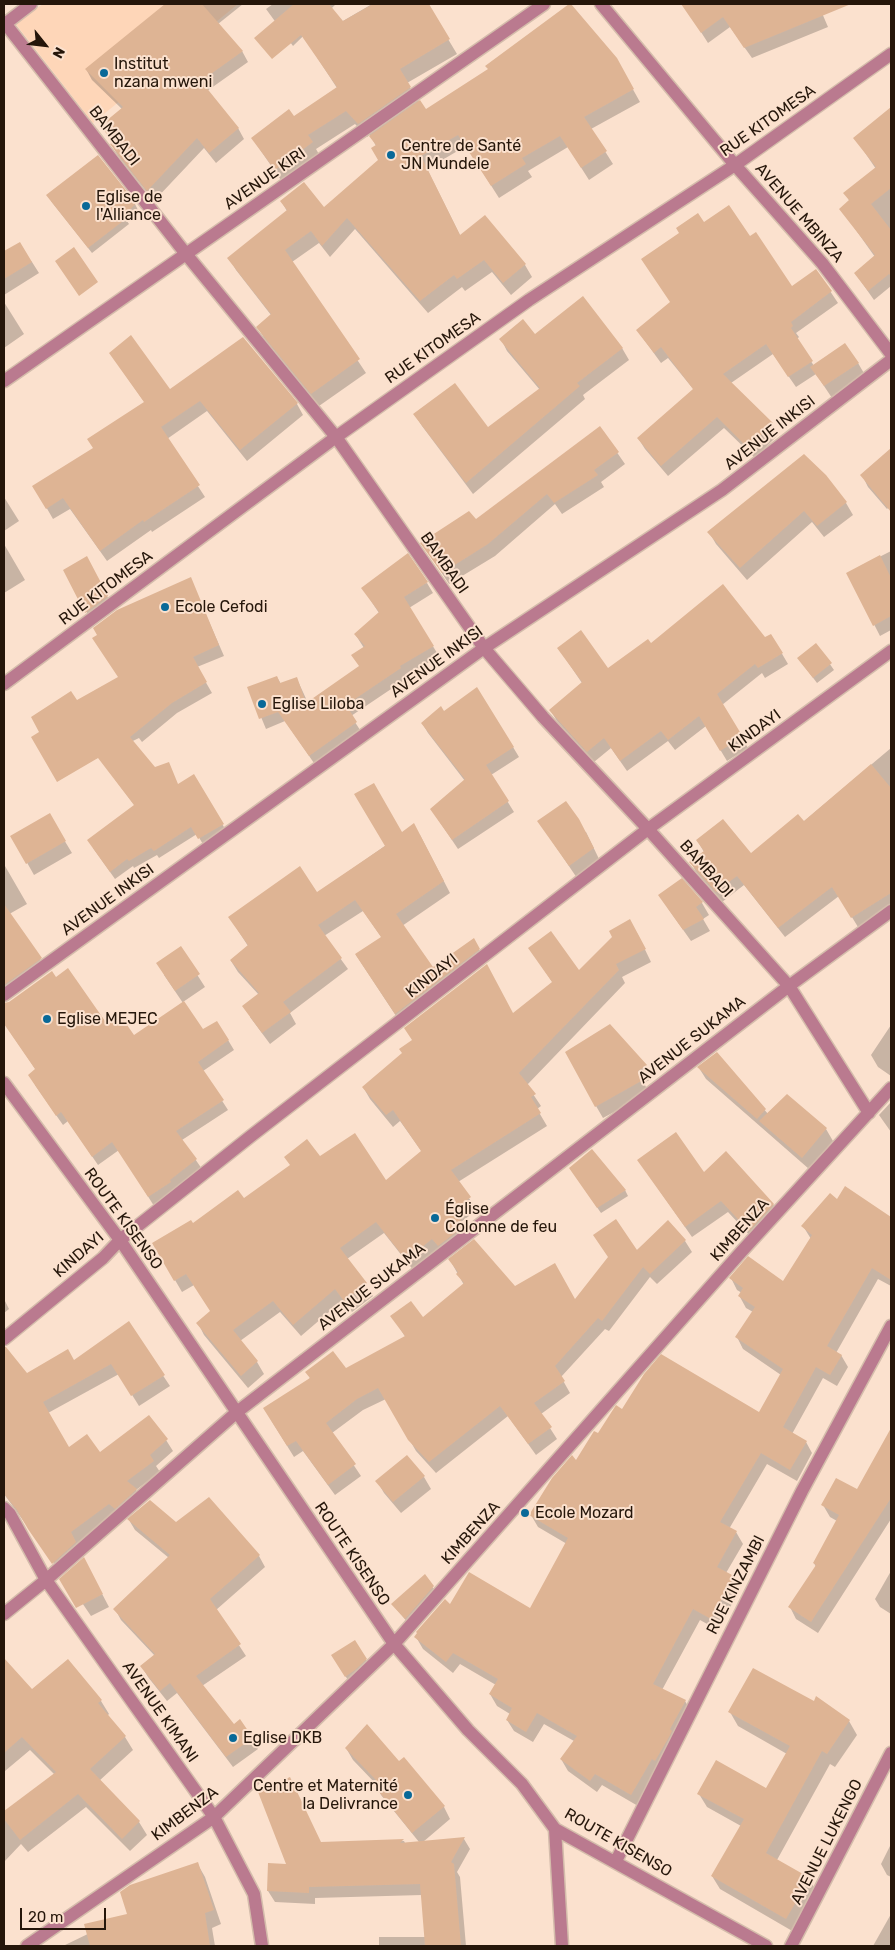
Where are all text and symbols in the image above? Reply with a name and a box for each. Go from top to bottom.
north arrow [20,20,70,70]
text: N [49,44,68,61]
place label: Institut nzana mweni [114,54,212,92]
marker: Institut nzana mweni [98,67,110,79]
street label: RUE KITOMESA [717,81,819,161]
street label: BAMBADI [85,102,143,170]
place label: Centre de Santé JN Mundele [401,136,521,174]
street label: AVENUE KIRI [221,144,309,214]
marker: Centre de Santé JN Mundele [385,149,397,161]
street label: AVENUE MBINZA [751,159,847,267]
place label: Eglise de l'Alliance [96,187,162,225]
marker: Eglise de l'Alliance [80,200,92,212]
street label: RUE KITOMESA [382,308,484,388]
street label: AVENUE INKISI [721,392,819,474]
street label: BAMBADI [416,529,472,597]
street label: RUE KITOMESA [55,547,157,629]
place label: Ecole Cefodi [175,597,268,617]
marker: Ecole Cefodi [159,601,171,613]
street label: AVENUE INKISI [387,622,487,702]
place label: Eglise Liloba [272,694,364,714]
marker: Eglise Liloba [256,698,268,710]
street label: KINDAYI [725,706,785,756]
street label: BAMBADI [675,836,737,902]
street label: AVENUE INKISI [58,860,158,940]
street label: KINDAYI [402,950,462,1002]
street label: AVENUE SUKAMA [634,992,750,1088]
place label: Eglise MEJEC [57,1009,158,1029]
marker: Eglise MEJEC [41,1013,53,1025]
street label: ROUTE KISENSO [80,1164,166,1274]
street label: KIMBENZA [707,1194,773,1266]
place label: Église Colonne de feu [445,1199,557,1237]
marker: Église Colonne de feu [429,1212,441,1224]
street label: KINDAYI [50,1228,108,1282]
street label: AVENUE SUKAMA [314,1239,430,1335]
street label: KIMBENZA [438,1497,504,1569]
street label: ROUTE KISENSO [310,1499,394,1609]
place label: Ecole Mozard [535,1503,634,1523]
marker: Ecole Mozard [519,1507,531,1519]
street label: RUE KINZAMBI [703,1532,769,1638]
street label: AVENUE KIMANI [118,1658,202,1766]
place label: Eglise DKB [243,1728,322,1748]
marker: Eglise DKB [227,1732,239,1744]
place label: Centre et Maternité la Delivrance [253,1776,398,1814]
street label: AVENUE LUKENGO [787,1776,867,1908]
street label: KIMBENZA [148,1783,222,1845]
marker: Centre et Maternité la Delivrance [402,1789,414,1801]
street label: ROUTE KISENSO [561,1804,675,1882]
scale bar [22,1898,109,1930]
text: 20 m [28,1908,63,1926]

